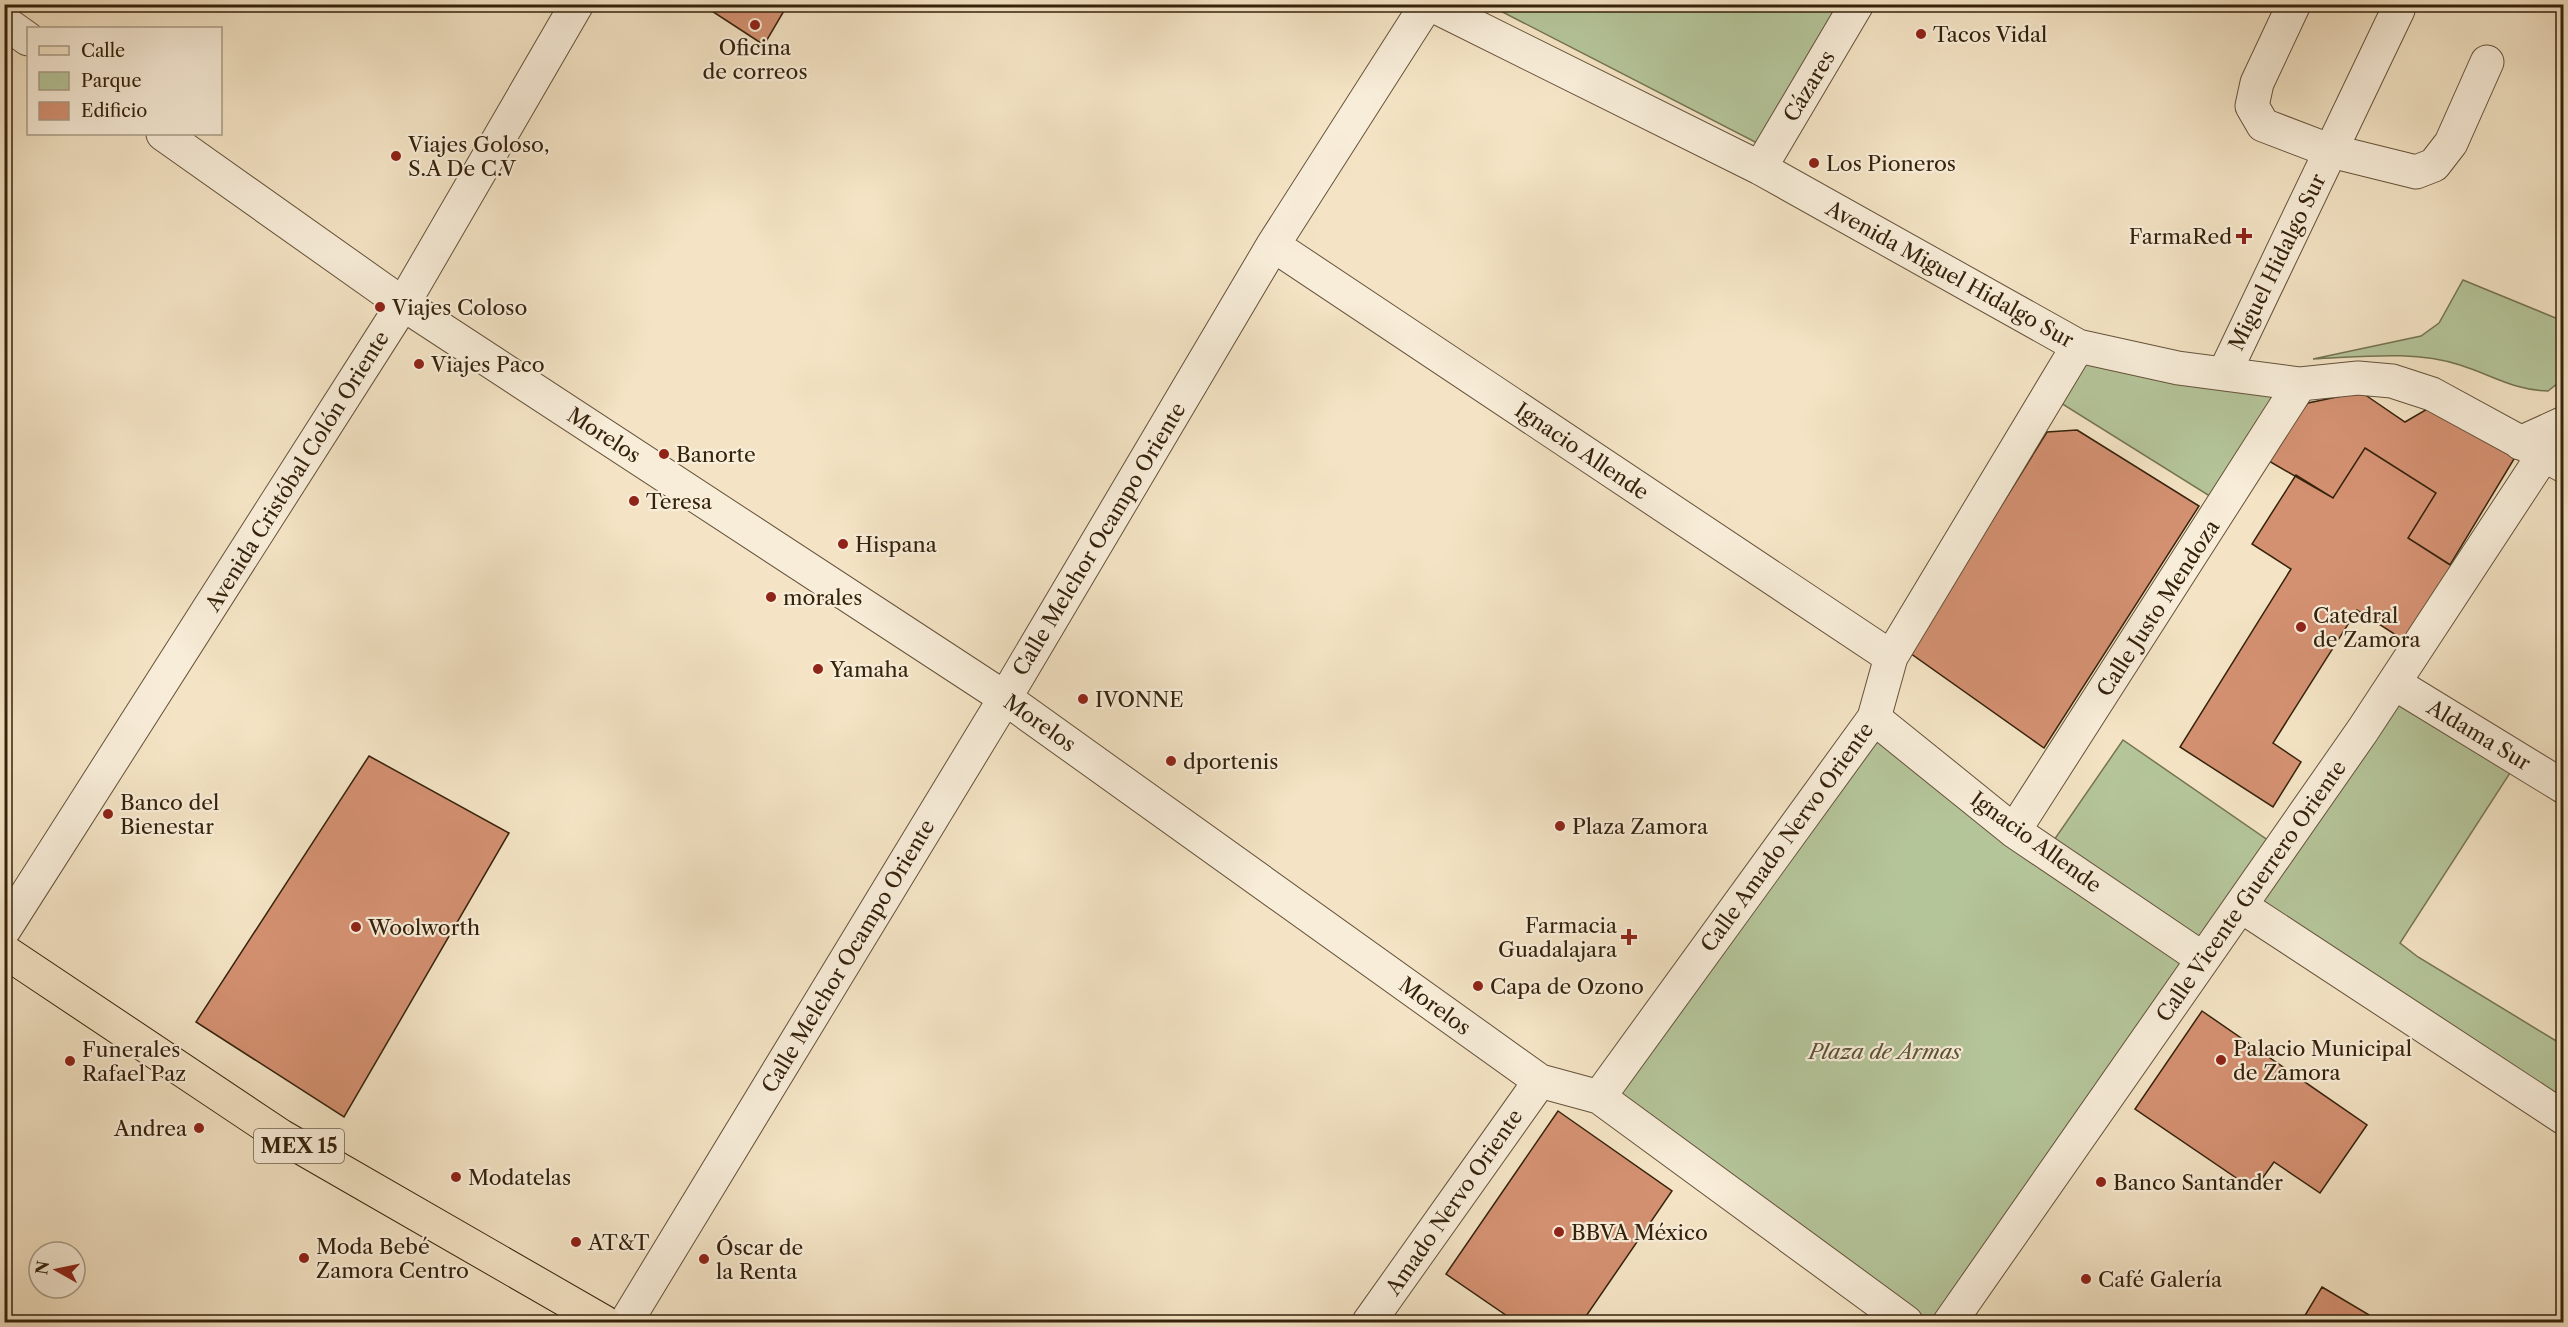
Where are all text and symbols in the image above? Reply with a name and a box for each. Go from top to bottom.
marker: Oficina de correos [748,18,762,32]
place label: Tacos Vidal [1933,22,2047,47]
legend [27,27,222,135]
marker: Tacos Vidal [1914,27,1928,41]
place label: Oficina de correos [702,35,808,84]
text: Calle [81,40,125,62]
street label: Cázares [1778,46,1840,126]
text: Parque [81,70,142,92]
text: Edificio [81,100,147,122]
place label: Viajes Goloso, S.A De C.V [407,132,550,181]
marker: Viajes Goloso, S.A De C.V [389,149,403,163]
place label: Los Pioneros [1826,151,1956,176]
marker: Los Pioneros [1807,156,1821,170]
street label: Miguel Hidalgo Sur [2223,169,2331,354]
street label: Avenida Miguel Hidalgo Sur [1821,195,2078,353]
place label: FarmaRed [2129,224,2232,249]
marker: FarmaRed [2237,229,2251,243]
place label: Viajes Coloso [391,295,527,320]
marker: Viajes Coloso [373,300,387,314]
street label: Avenida Cristóbal Colón Oriente [200,326,394,617]
place label: Viajes Paco [430,352,545,377]
marker: Viajes Paco [412,357,426,371]
street label: Ignacio Allende [1511,397,1653,505]
street label: Calle Melchor Ocampo Oriente [1007,398,1191,680]
street label: Morelos [563,402,645,468]
place label: Banorte [676,442,756,467]
marker: Banorte [657,447,671,461]
place label: Teresa [646,489,713,514]
marker: Teresa [627,494,641,508]
street label: Calle Justo Mendoza [2092,514,2225,701]
place label: Hispana [855,532,938,557]
marker: Hispana [836,537,850,551]
place label: morales [783,585,862,610]
marker: morales [764,590,778,604]
place label: Catedral de Zamora [2313,603,2422,652]
marker: Catedral de Zamora [2294,620,2308,634]
place label: Yamaha [829,657,910,682]
marker: Yamaha [811,662,825,676]
place label: IVONNE [1095,687,1184,712]
street label: Morelos [999,689,1081,757]
marker: IVONNE [1076,692,1090,706]
street label: Aldama Sur [2422,694,2535,776]
street label: Calle Amado Nervo Oriente [1695,718,1879,956]
place label: dportenis [1183,749,1278,774]
marker: dportenis [1164,754,1178,768]
street label: Calle Vicente Guerrero Oriente [2151,756,2351,1026]
street label: Ignacio Allende [1966,786,2106,898]
place label: Banco del Bienestar [120,790,219,839]
marker: Banco del Bienestar [101,807,115,821]
place label: Plaza Zamora [1572,814,1709,839]
street label: Calle Melchor Ocampo Oriente [756,815,940,1097]
marker: Plaza Zamora [1553,819,1567,833]
place label: Farmacia Guadalajara [1498,913,1618,962]
place label: Woolworth [367,915,480,940]
marker: Woolworth [349,920,363,934]
marker: Farmacia Guadalajara [1622,930,1636,944]
street label: Morelos [1394,972,1476,1040]
place label: Capa de Ozono [1490,974,1644,999]
marker: Capa de Ozono [1471,979,1485,993]
place label: Palacio Municipal de Zamora [2233,1036,2412,1085]
place label: Funerales Rafael Paz [82,1037,186,1086]
park label: Plaza de Armas [1807,1039,1962,1064]
marker: Palacio Municipal de Zamora [2214,1053,2228,1067]
marker: Funerales Rafael Paz [63,1054,77,1068]
street label: Amado Nervo Oriente [1380,1104,1528,1300]
place label: Andrea [113,1116,188,1141]
marker: Andrea [192,1121,206,1135]
road number: MEX 15 [254,1129,344,1163]
place label: Modatelas [468,1165,571,1190]
marker: Modatelas [449,1170,463,1184]
place label: Banco Santander [2113,1170,2283,1195]
marker: Banco Santander [2094,1175,2108,1189]
place label: BBVA México [1571,1220,1708,1245]
marker: BBVA México [1552,1225,1566,1239]
place label: AT&T [587,1230,650,1255]
place label: Moda Bebé Zamora Centro [316,1234,469,1283]
marker: AT&T [569,1235,583,1249]
place label: Óscar de la Renta [716,1235,803,1284]
north arrow [27,1240,87,1300]
marker: Moda Bebé Zamora Centro [297,1251,311,1265]
marker: Óscar de la Renta [697,1252,711,1266]
text: N [31,1259,53,1276]
place label: Café Galería [2098,1267,2223,1292]
marker: Café Galería [2079,1272,2093,1286]

